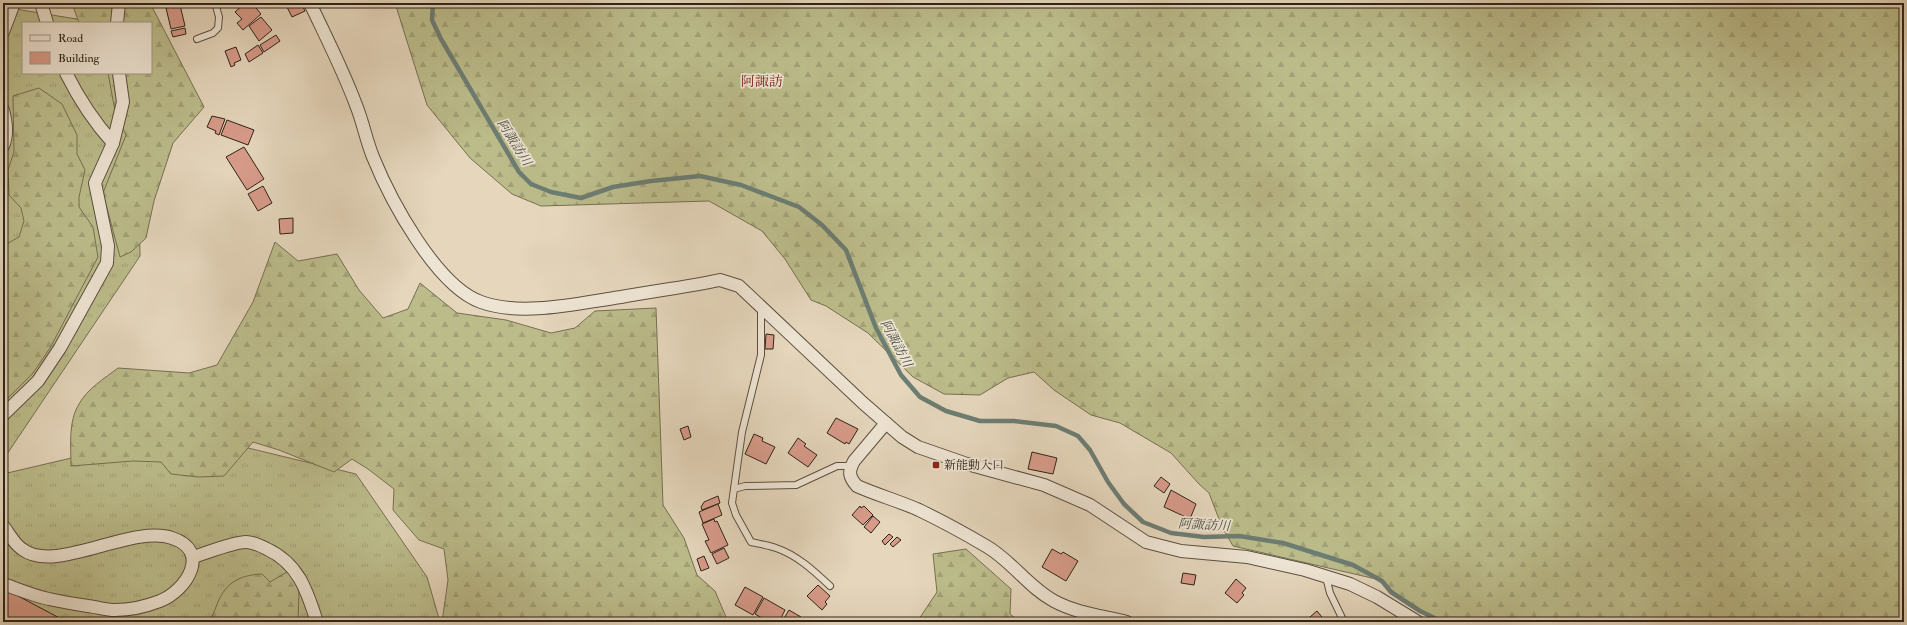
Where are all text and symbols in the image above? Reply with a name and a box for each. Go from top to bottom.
legend [22,22,152,74]
text: Road [58,31,83,46]
text: Building [58,51,101,66]
district label: 阿諏訪 [741,73,783,90]
water label: 阿諏訪川 [494,116,536,171]
water label: 阿諏訪川 [877,317,916,372]
place label: 新能動入口 [944,458,1004,473]
marker: 新能動入口 [931,460,941,470]
water label: 阿諏訪川 [1178,516,1232,534]

